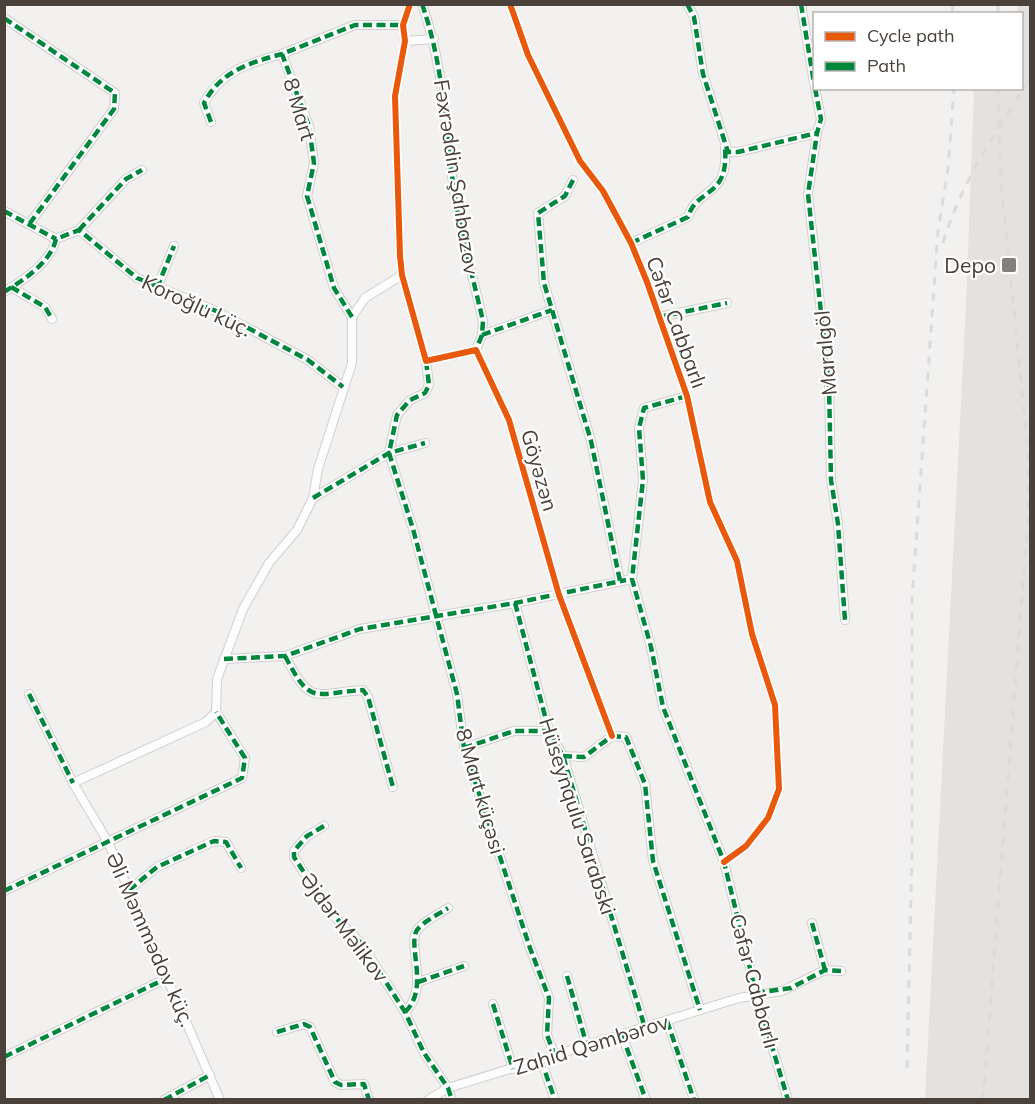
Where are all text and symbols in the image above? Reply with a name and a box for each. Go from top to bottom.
legend [813,12,1023,90]
text: Cycle path [867,24,954,47]
text: Path [867,54,906,77]
street label: 8 Mart [278,74,322,144]
street label: Fəxrəddin Şahbazov [429,77,485,277]
place label: Depo [944,252,996,278]
street label: Cəfər Cabbarlı [641,253,713,391]
marker: Depo [1000,256,1018,274]
street label: Koroğlu küç. [138,268,256,342]
street label: Maralgöl [808,309,842,397]
street label: Göyəzən [516,426,564,514]
street label: Hüseynqulu Sarabski [534,714,622,918]
street label: 8 Mart küçəsi [451,725,511,857]
street label: Əli Məmmədov küç. [101,848,201,1030]
street label: Əjdər Məlikov [295,867,395,987]
street label: Cəfər Cabbarlı [725,911,785,1051]
street label: Zahid Qəmbərov [510,1008,672,1080]

